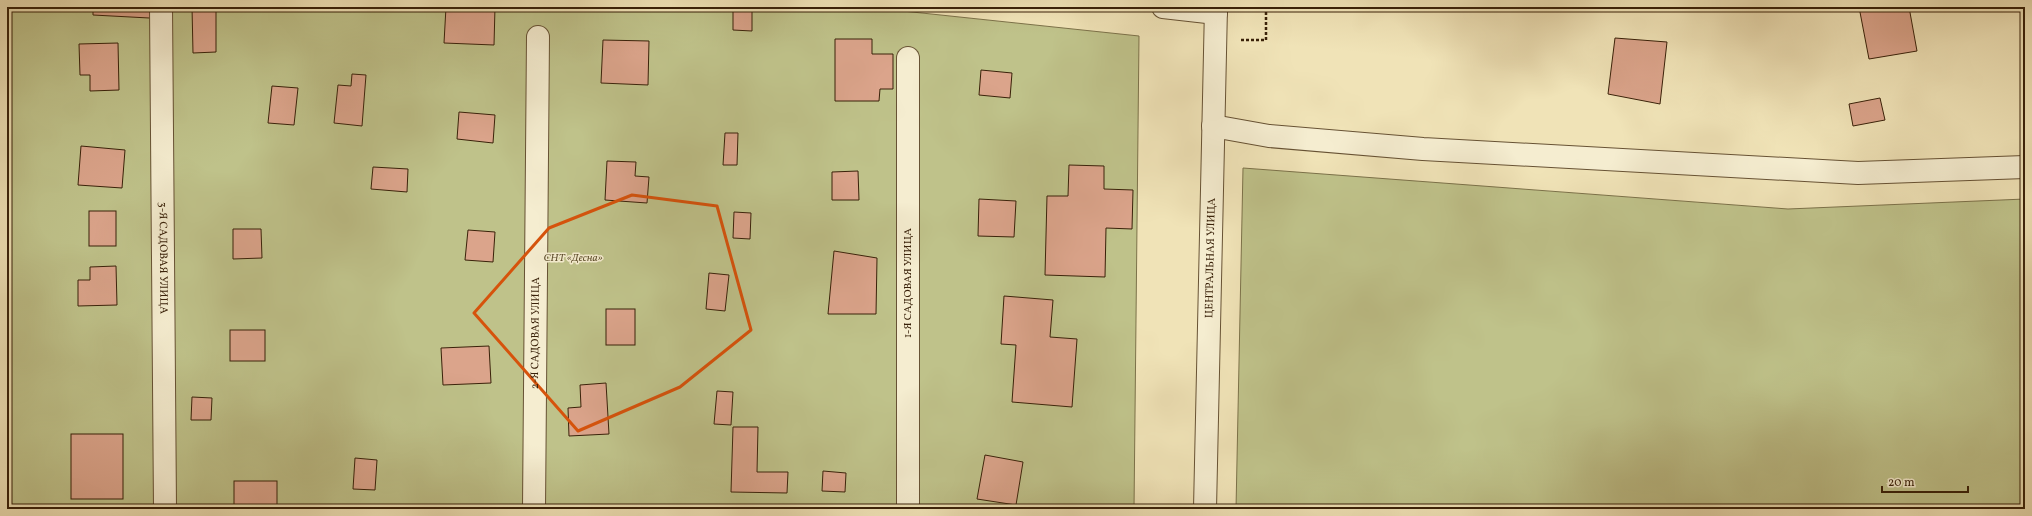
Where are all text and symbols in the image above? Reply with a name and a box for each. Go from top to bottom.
street label: ЦЕНТРАЛЬНАЯ УЛИЦА [1202,197,1219,318]
street label: 3-Я САДОВАЯ УЛИЦА [155,202,171,314]
street label: 1-Я САДОВАЯ УЛИЦА [901,228,916,338]
park label: СНТ «Десна» [543,251,603,266]
street label: 2-Я САДОВАЯ УЛИЦА [528,277,543,389]
scale bar [1882,468,1968,494]
text: 20 m [1888,475,1915,491]

